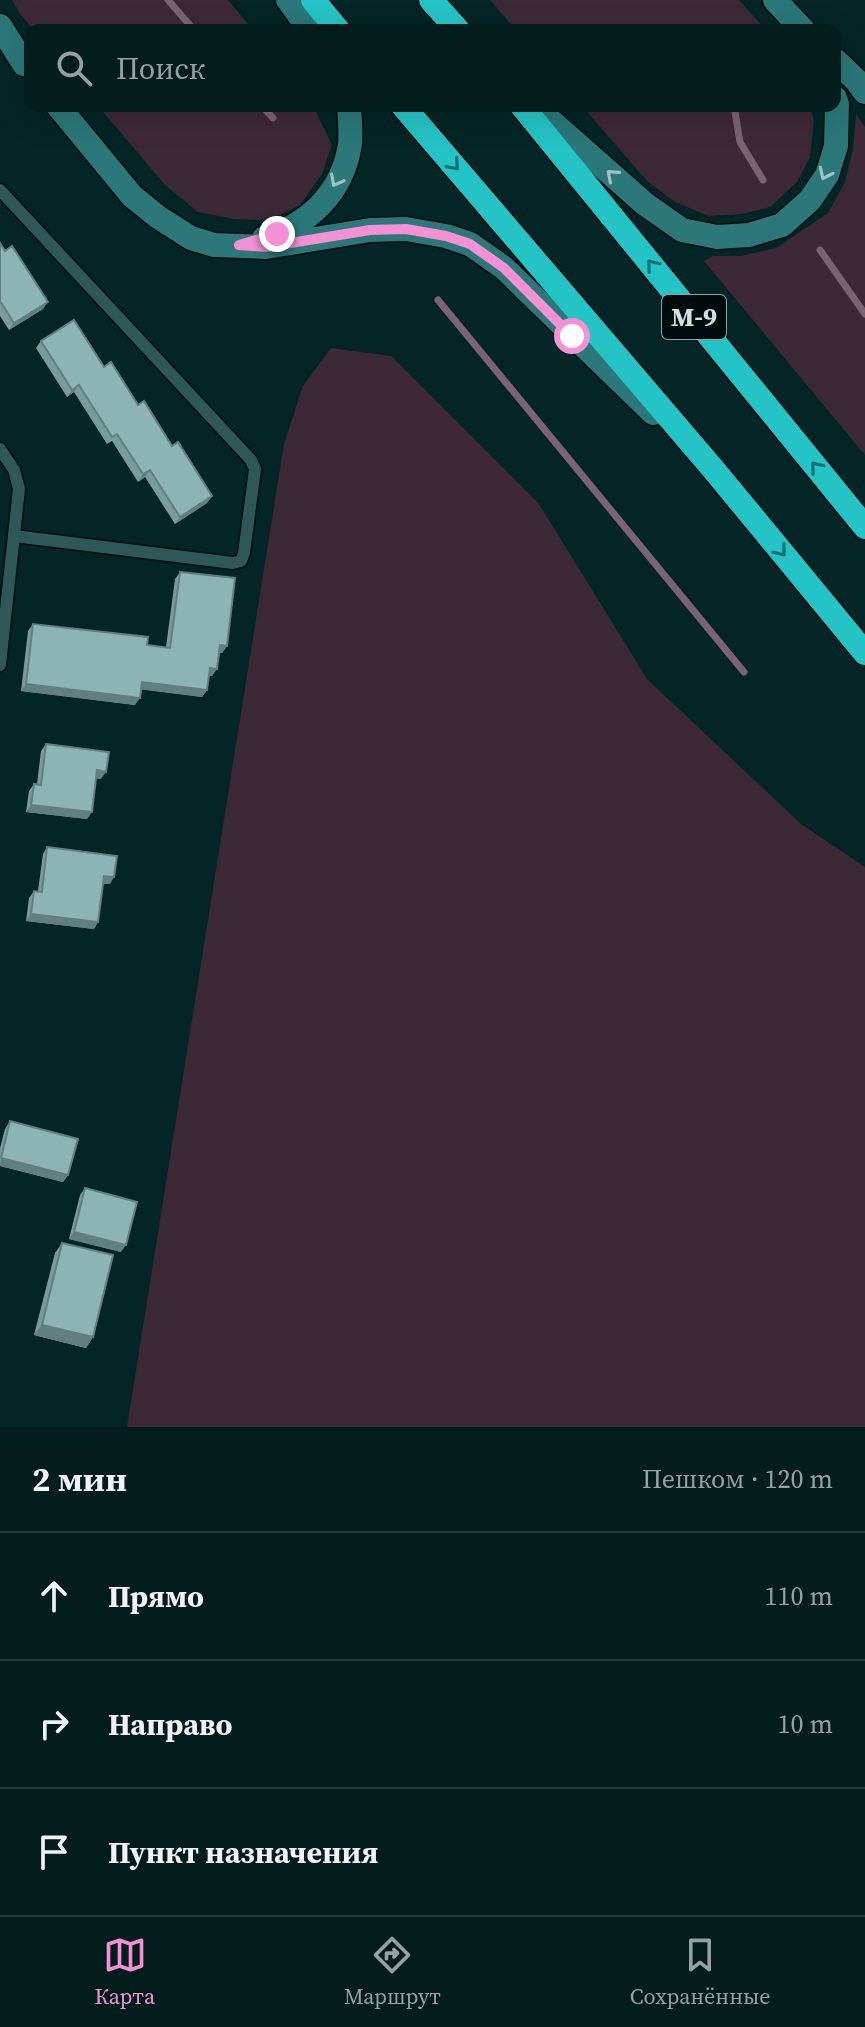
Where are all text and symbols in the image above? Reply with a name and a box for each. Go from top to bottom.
search box [24,24,841,112]
icon: search [52,46,96,90]
text: Поиск [116,48,205,89]
one-way arrow [444,156,459,171]
one-way arrow [819,165,835,180]
one-way arrow [606,170,621,185]
one-way arrow [331,173,346,188]
route end [259,216,295,252]
one-way arrow [647,260,662,274]
road number: М-9 [662,295,726,339]
route start [554,318,590,354]
one-way arrow [811,462,826,476]
one-way arrow [772,542,786,557]
text: 2 мин [32,1456,127,1502]
text: Пешком · 120 m [642,1461,833,1497]
icon: ahead [32,1574,76,1618]
text: Прямо [108,1576,204,1617]
text: 110 m [765,1578,833,1614]
icon: right [32,1702,76,1746]
text: Направо [108,1704,232,1745]
text: 10 m [778,1706,833,1742]
icon: arrive [32,1830,76,1874]
text: Пункт назначения [108,1832,378,1873]
tab: Карта [94,1933,155,2011]
tab: Маршрут [344,1933,441,2011]
tab: Сохранённые [630,1933,771,2011]

